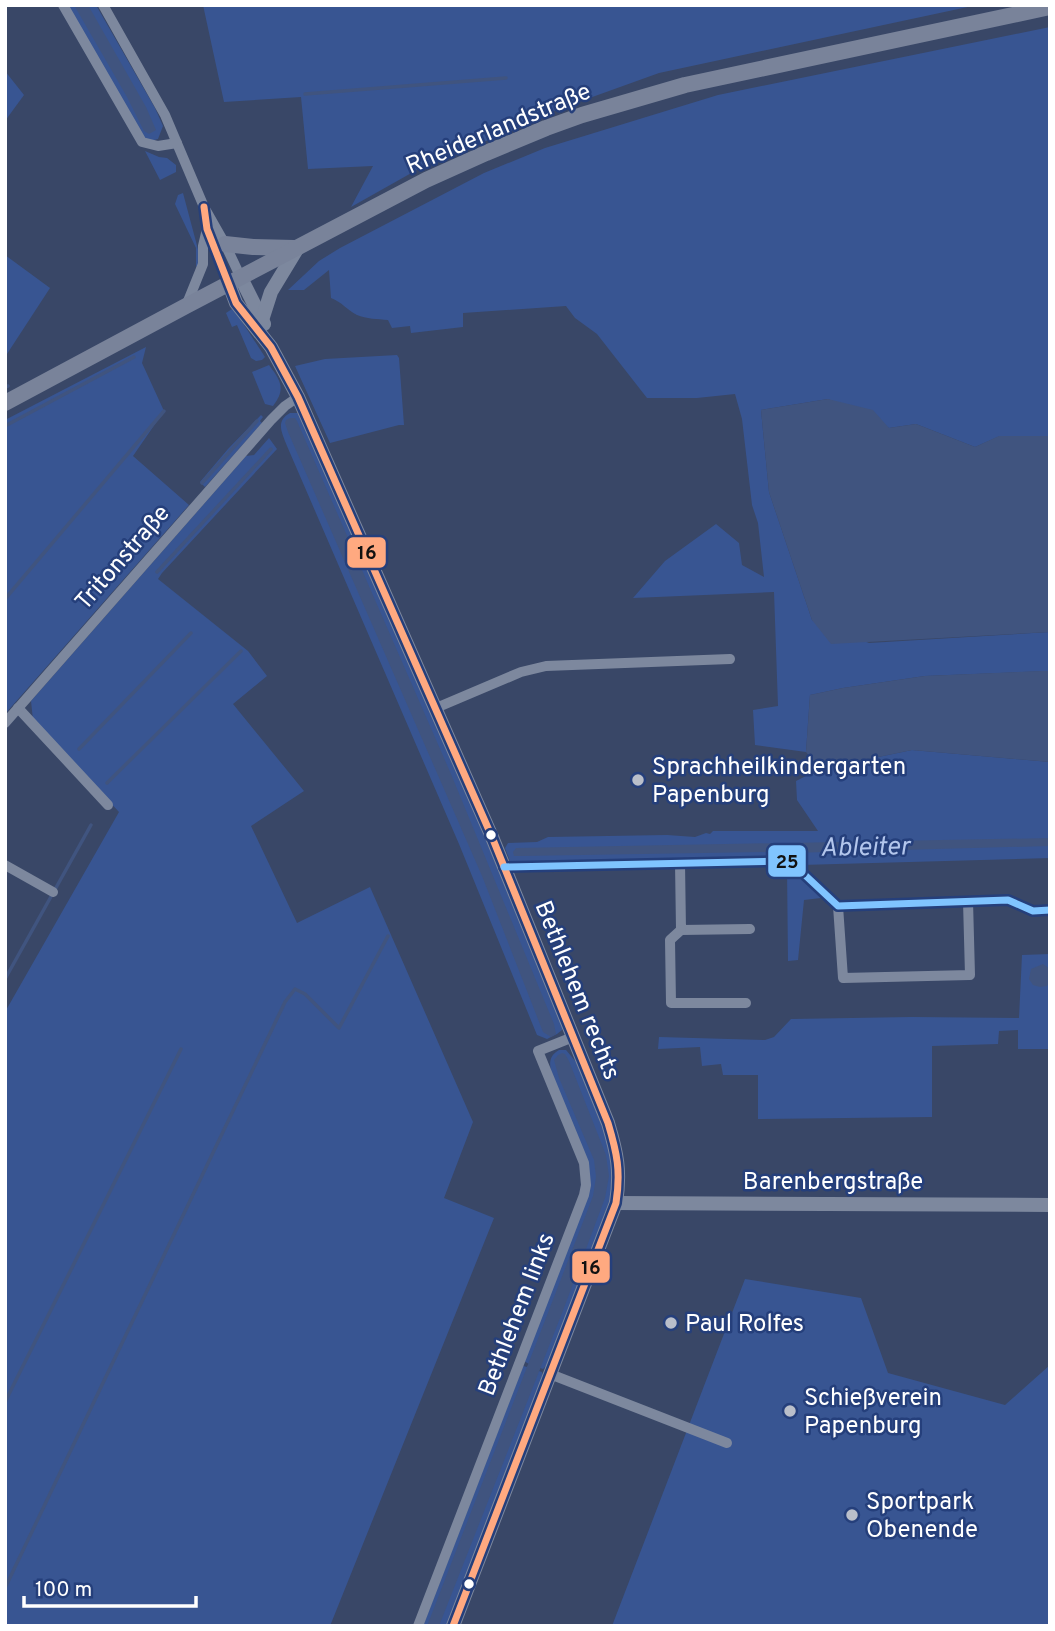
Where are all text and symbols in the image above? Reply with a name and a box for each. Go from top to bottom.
street label: Rheiderlandstraße [402,77,596,182]
street label: Tritonstraße [70,500,177,617]
line badge: 16 [346,536,387,569]
text: 16 [357,542,377,566]
place label: Sprachheilkindergarten Papenburg [652,753,906,811]
marker: Sprachheilkindergarten Papenburg [630,772,646,788]
unlabelled marker [484,828,498,842]
water label: Ableiter [820,831,912,866]
line badge: 25 [767,844,807,878]
text: 25 [775,851,799,875]
street label: Bethlehem rechts [527,897,626,1085]
street label: Barenbergstraße [743,1168,923,1198]
street label: Bethlehem links [473,1229,563,1401]
line badge: 16 [571,1250,611,1284]
text: 16 [581,1257,601,1281]
place label: Paul Rolfes [685,1310,804,1340]
marker: Paul Rolfes [663,1315,679,1331]
place label: Schießverein Papenburg [804,1384,942,1442]
marker: Schießverein Papenburg [782,1403,798,1419]
place label: Sportpark Obenende [866,1488,978,1546]
marker: Sportpark Obenende [844,1507,860,1523]
scale bar [24,1564,196,1608]
text: 100 m [35,1577,92,1604]
unlabelled marker [462,1577,476,1591]

